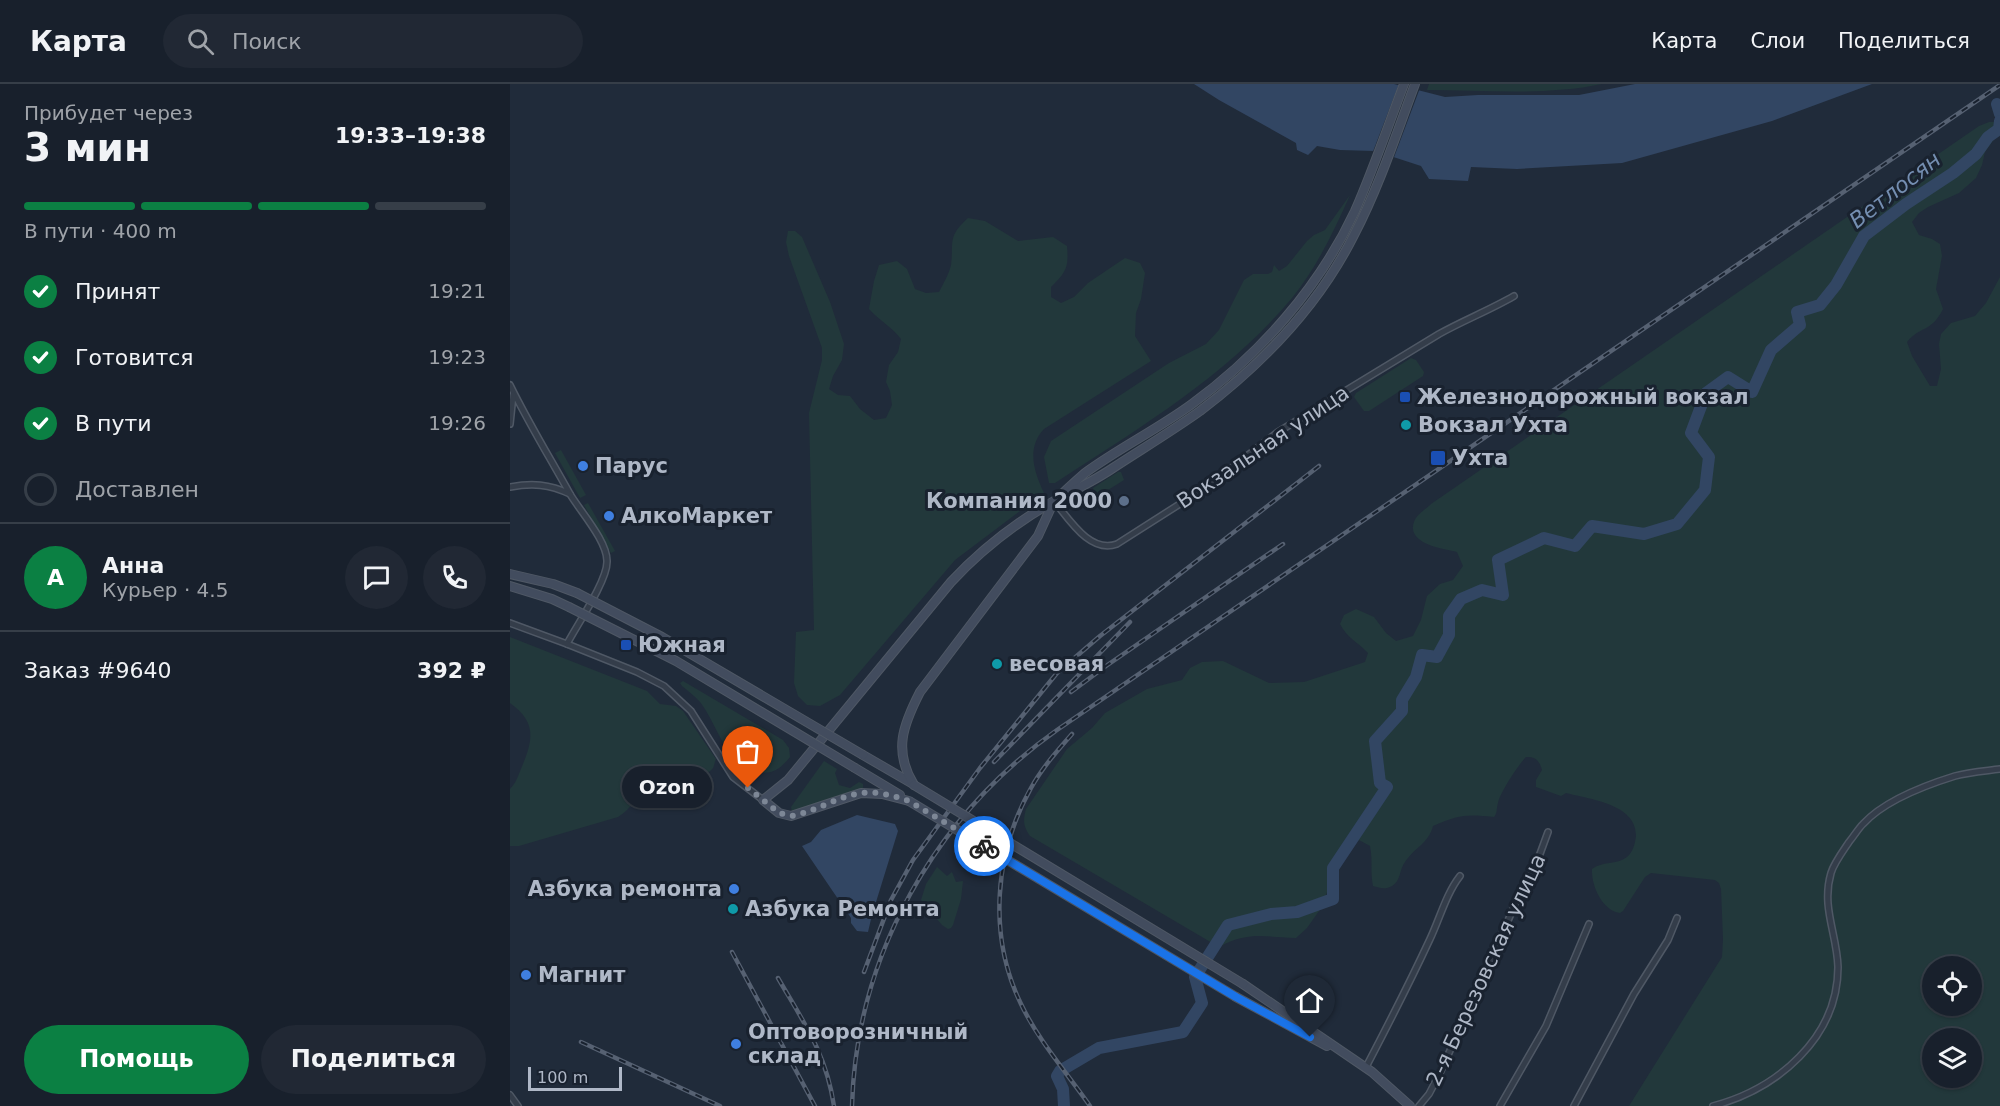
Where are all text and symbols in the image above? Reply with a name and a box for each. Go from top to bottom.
search box [163,14,583,68]
text: Карта [30,25,127,58]
icon: search [184,25,217,58]
text: Поиск [232,29,302,54]
text: Карта [1651,29,1717,53]
text: Слои [1750,29,1805,53]
text: Поделиться [1838,29,1970,53]
text: Прибудет через [24,101,193,125]
text: 19:33–19:38 [335,123,486,148]
text: 3 мин [24,125,151,170]
water label: Ветлосян [1844,147,1946,233]
text: В пути · 400 m [24,219,177,243]
icon: check [24,275,57,308]
text: Принят [75,279,160,304]
text: 19:21 [428,279,486,303]
icon: check [24,341,57,374]
text: Готовится [75,345,194,370]
text: 19:23 [428,345,486,369]
street label: Вокзальная улица [1172,380,1354,514]
place label: Железнодорожный вокзал [1417,385,1749,409]
marker: Железнодорожный вокзал [1398,390,1412,404]
icon: check [24,407,57,440]
text: В пути [75,411,152,436]
text: 19:26 [428,411,486,435]
place label: Вокзал Ухта [1418,413,1568,437]
marker: Вокзал Ухта [1399,418,1413,432]
place label: Ухта [1452,446,1508,470]
marker: Ухта [1429,449,1447,467]
place label: Парус [595,454,668,478]
marker: Парус [576,459,590,473]
text: Доставлен [75,477,199,502]
place label: Компания 2000 [926,489,1112,513]
marker: Компания 2000 [1117,494,1131,508]
place label: АлкоМаркет [621,504,773,528]
marker: АлкоМаркет [602,509,616,523]
button: chat [345,546,408,609]
button: phone [423,546,486,609]
text: Анна [102,553,164,578]
text: А [47,565,64,590]
text: Курьер · 4.5 [102,578,228,602]
place label: Южная [638,633,726,657]
marker: Южная [619,638,633,652]
place label: весовая [1009,652,1104,676]
marker: весовая [990,657,1004,671]
text: Заказ #9640 [24,658,171,683]
text: 392 ₽ [417,658,486,683]
pin [722,726,773,788]
icon: bag [731,735,764,768]
callout: Ozon [622,767,712,809]
text: Ozon [639,775,695,799]
courier [954,816,1014,876]
icon: bike [968,830,1001,863]
street label: 2-я Березовская улица [1422,850,1550,1090]
place label: Азбука ремонта [528,877,722,901]
marker: Азбука ремонта [727,882,741,896]
place label: Азбука Ремонта [745,897,940,921]
marker: Азбука Ремонта [726,902,740,916]
map controls [1922,956,1982,1088]
button: locate [1922,956,1982,1016]
place label: Магнит [538,963,626,987]
marker: Магнит [519,968,533,982]
pin [1284,975,1335,1037]
icon: home [1293,984,1326,1017]
place label: Оптоворозничный склад [748,1020,968,1068]
button: Помощь [24,1025,249,1094]
button: Поделиться [261,1025,486,1094]
button: layers [1922,1028,1982,1088]
marker: Оптоворозничный склад [729,1037,743,1051]
scale bar [528,1064,622,1092]
text: 100 m [537,1068,588,1087]

